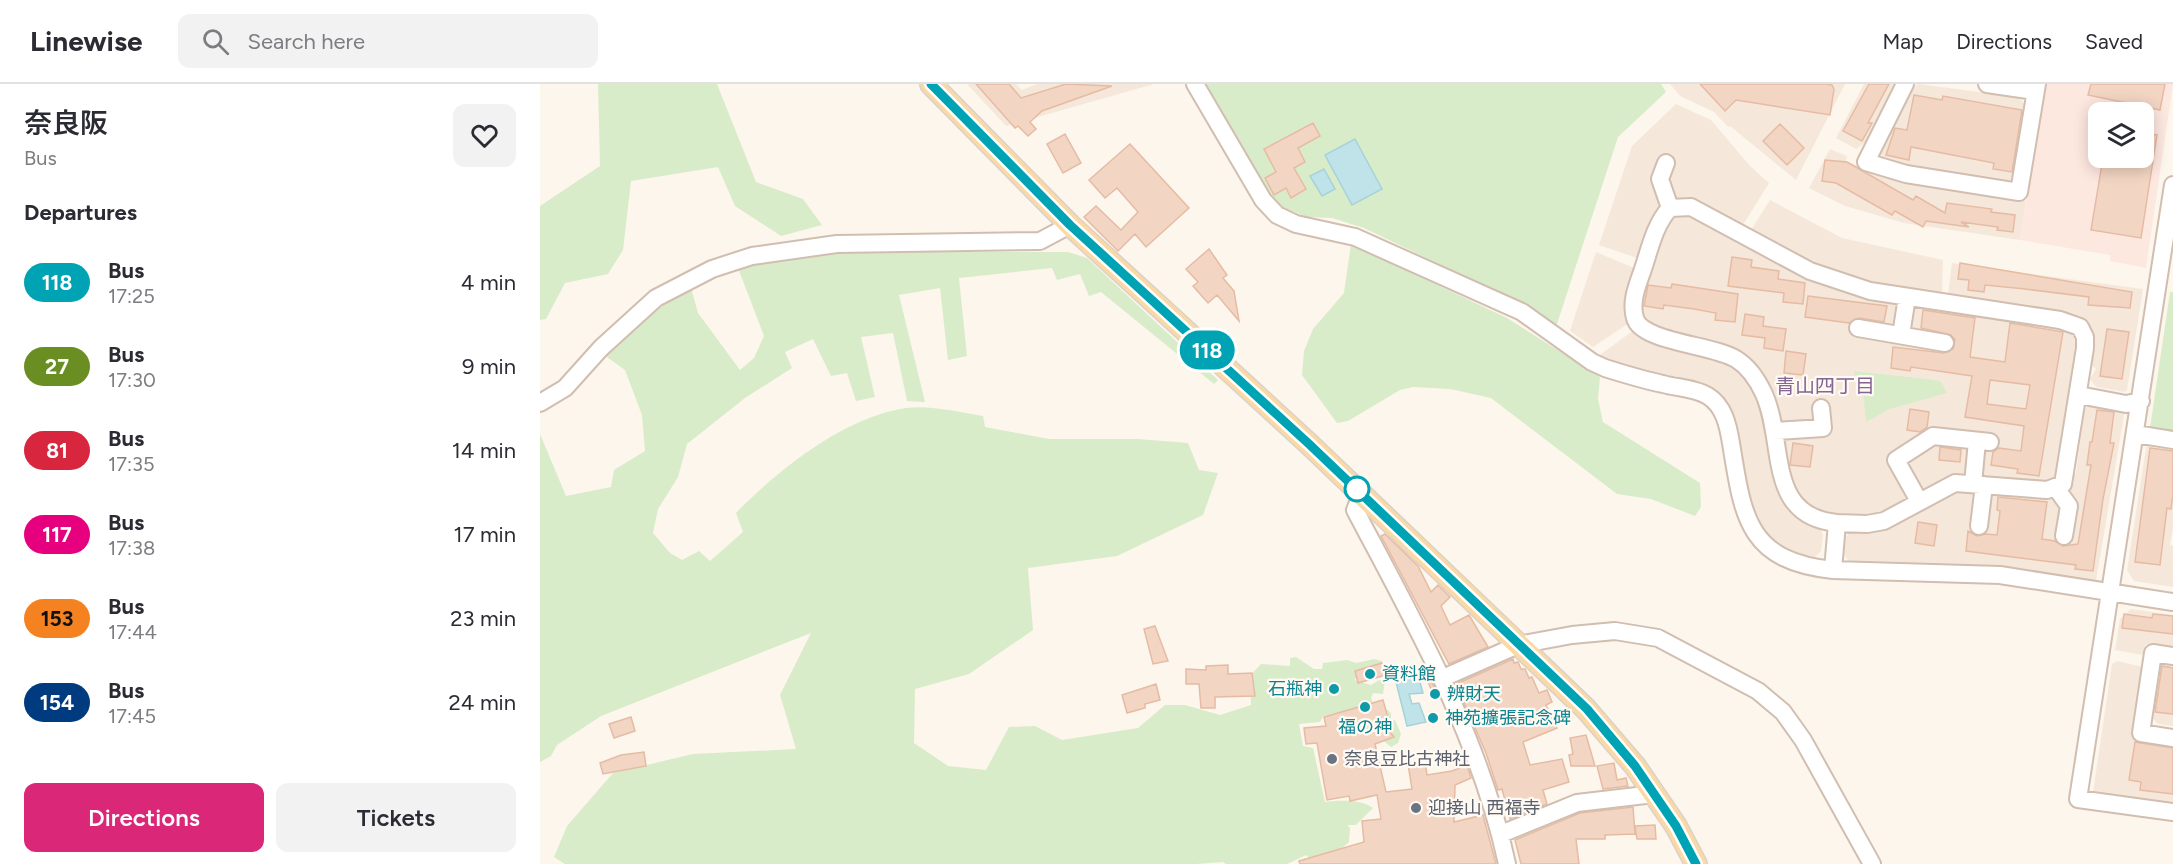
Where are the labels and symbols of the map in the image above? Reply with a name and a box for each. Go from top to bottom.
line badge: 118 [1172,330,1242,370]
district label: 青山四丁目 [1775,374,1875,398]
unlabelled marker [1344,476,1370,502]
place label: 資料館 [1382,663,1436,685]
marker: 資料館 [1363,667,1377,681]
place label: 石瓶神 [1268,678,1322,700]
marker: 石瓶神 [1327,682,1341,696]
place label: 辨財天 [1447,683,1501,705]
marker: 辨財天 [1428,687,1442,701]
marker: 福の神 [1358,700,1372,714]
place label: 神苑擴張記念碑 [1445,707,1571,729]
marker: 神苑擴張記念碑 [1426,711,1440,725]
place label: 福の神 [1338,716,1392,738]
place label: 奈良豆比古神社 [1344,748,1470,770]
marker: 奈良豆比古神社 [1325,752,1339,766]
place label: 迎接山 西福寺 [1428,797,1540,819]
marker: 迎接山 西福寺 [1409,801,1423,815]

